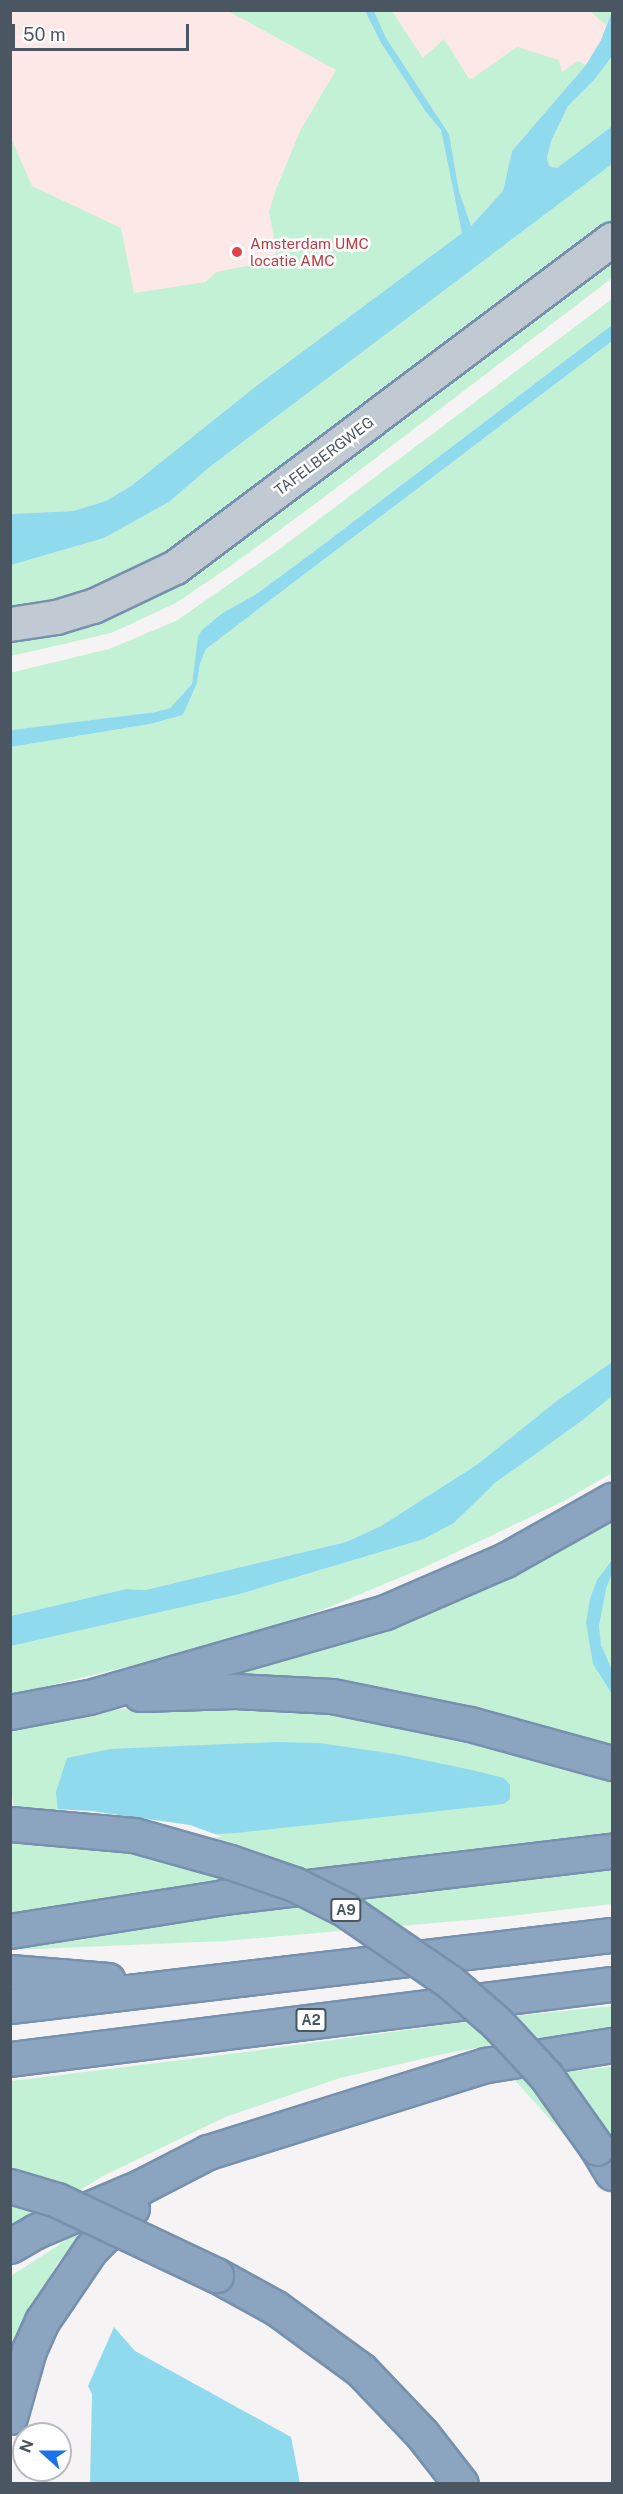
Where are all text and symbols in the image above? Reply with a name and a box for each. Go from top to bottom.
scale bar [15,12,192,50]
text: 50 m [23,24,66,45]
place label: Amsterdam UMC locatie AMC [250,234,369,269]
marker: Amsterdam UMC locatie AMC [228,243,246,261]
street label: TAFELBERGWEG [271,413,377,499]
road number: A9 [330,1899,362,1921]
road number: A2 [294,2009,328,2031]
north arrow [12,2422,72,2482]
text: N [15,2437,38,2455]

